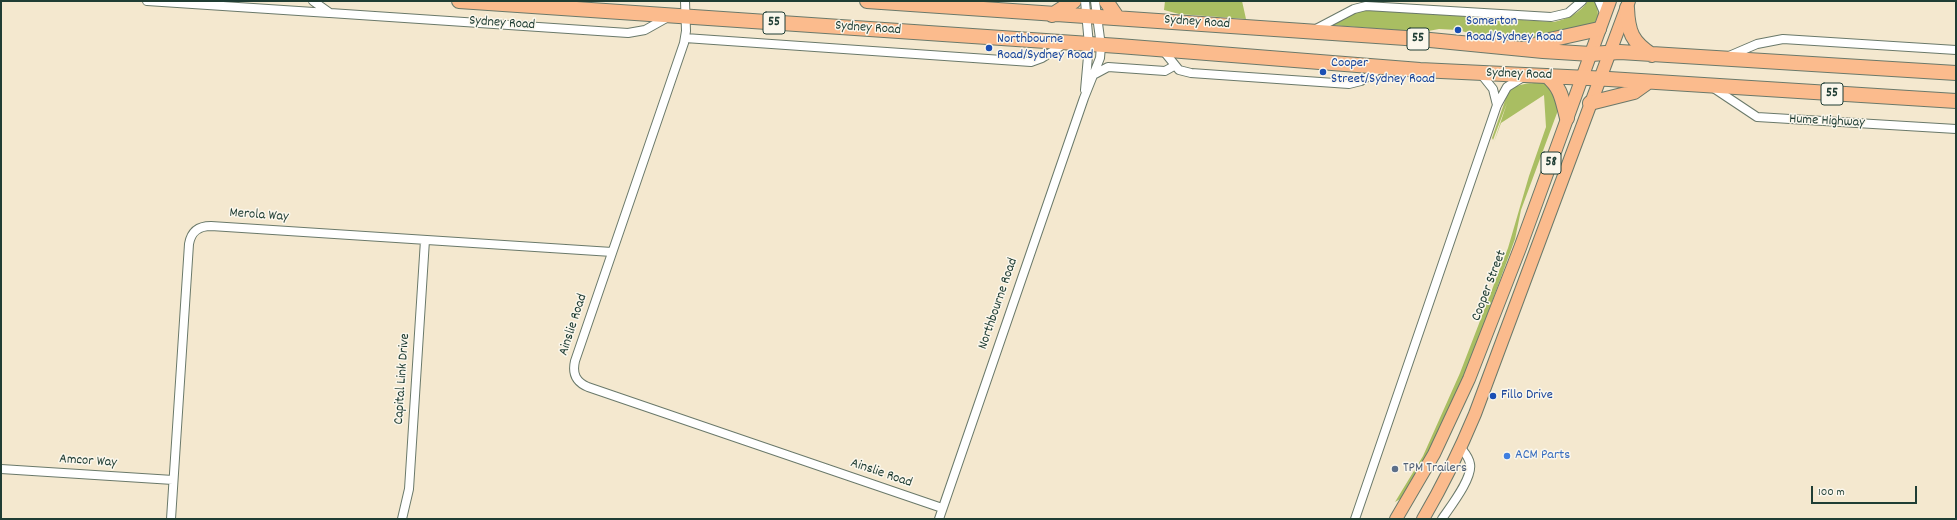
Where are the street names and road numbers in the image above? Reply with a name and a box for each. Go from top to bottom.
road number: 55 [763,12,785,34]
street label: Sydney Road [1163,12,1231,34]
street label: Sydney Road [468,13,536,35]
street label: Sydney Road [834,18,902,40]
road number: 55 [1407,28,1429,50]
street label: Sydney Road [1486,65,1552,85]
road number: 55 [1821,83,1843,105]
street label: Hume Highway [1789,112,1865,132]
road number: 58 [1541,152,1561,174]
street label: Merola Way [229,206,289,226]
street label: Cooper Street [1469,248,1511,324]
street label: Northbourne Road [976,256,1022,352]
street label: Ainslie Road [556,292,592,358]
street label: Capital Link Drive [391,333,415,425]
street label: Amcor Way [59,452,117,472]
street label: Ainslie Road [848,456,914,492]

